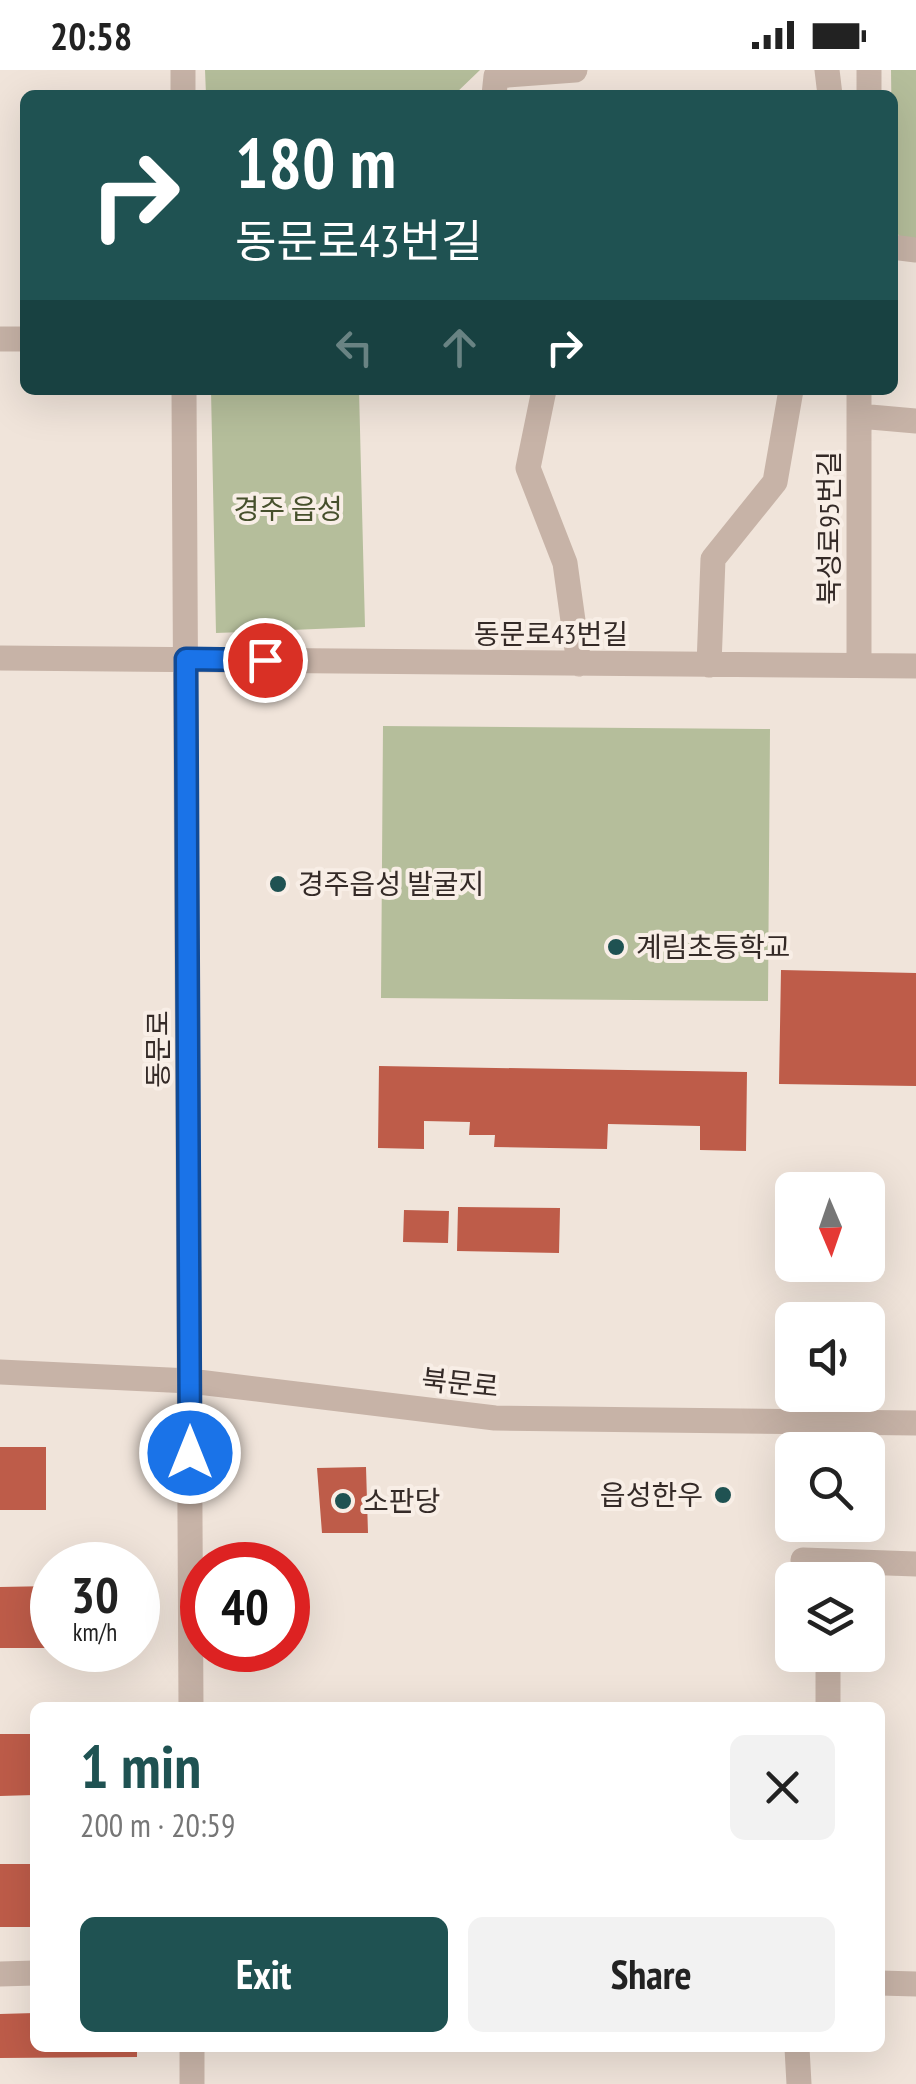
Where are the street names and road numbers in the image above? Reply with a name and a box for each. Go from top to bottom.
street label: 북성로95번길 [810,451,847,605]
street label: 동문로43번길 [474,615,628,652]
street label: 동문로 [139,1010,176,1088]
street label: 북문로 [420,1360,500,1405]

